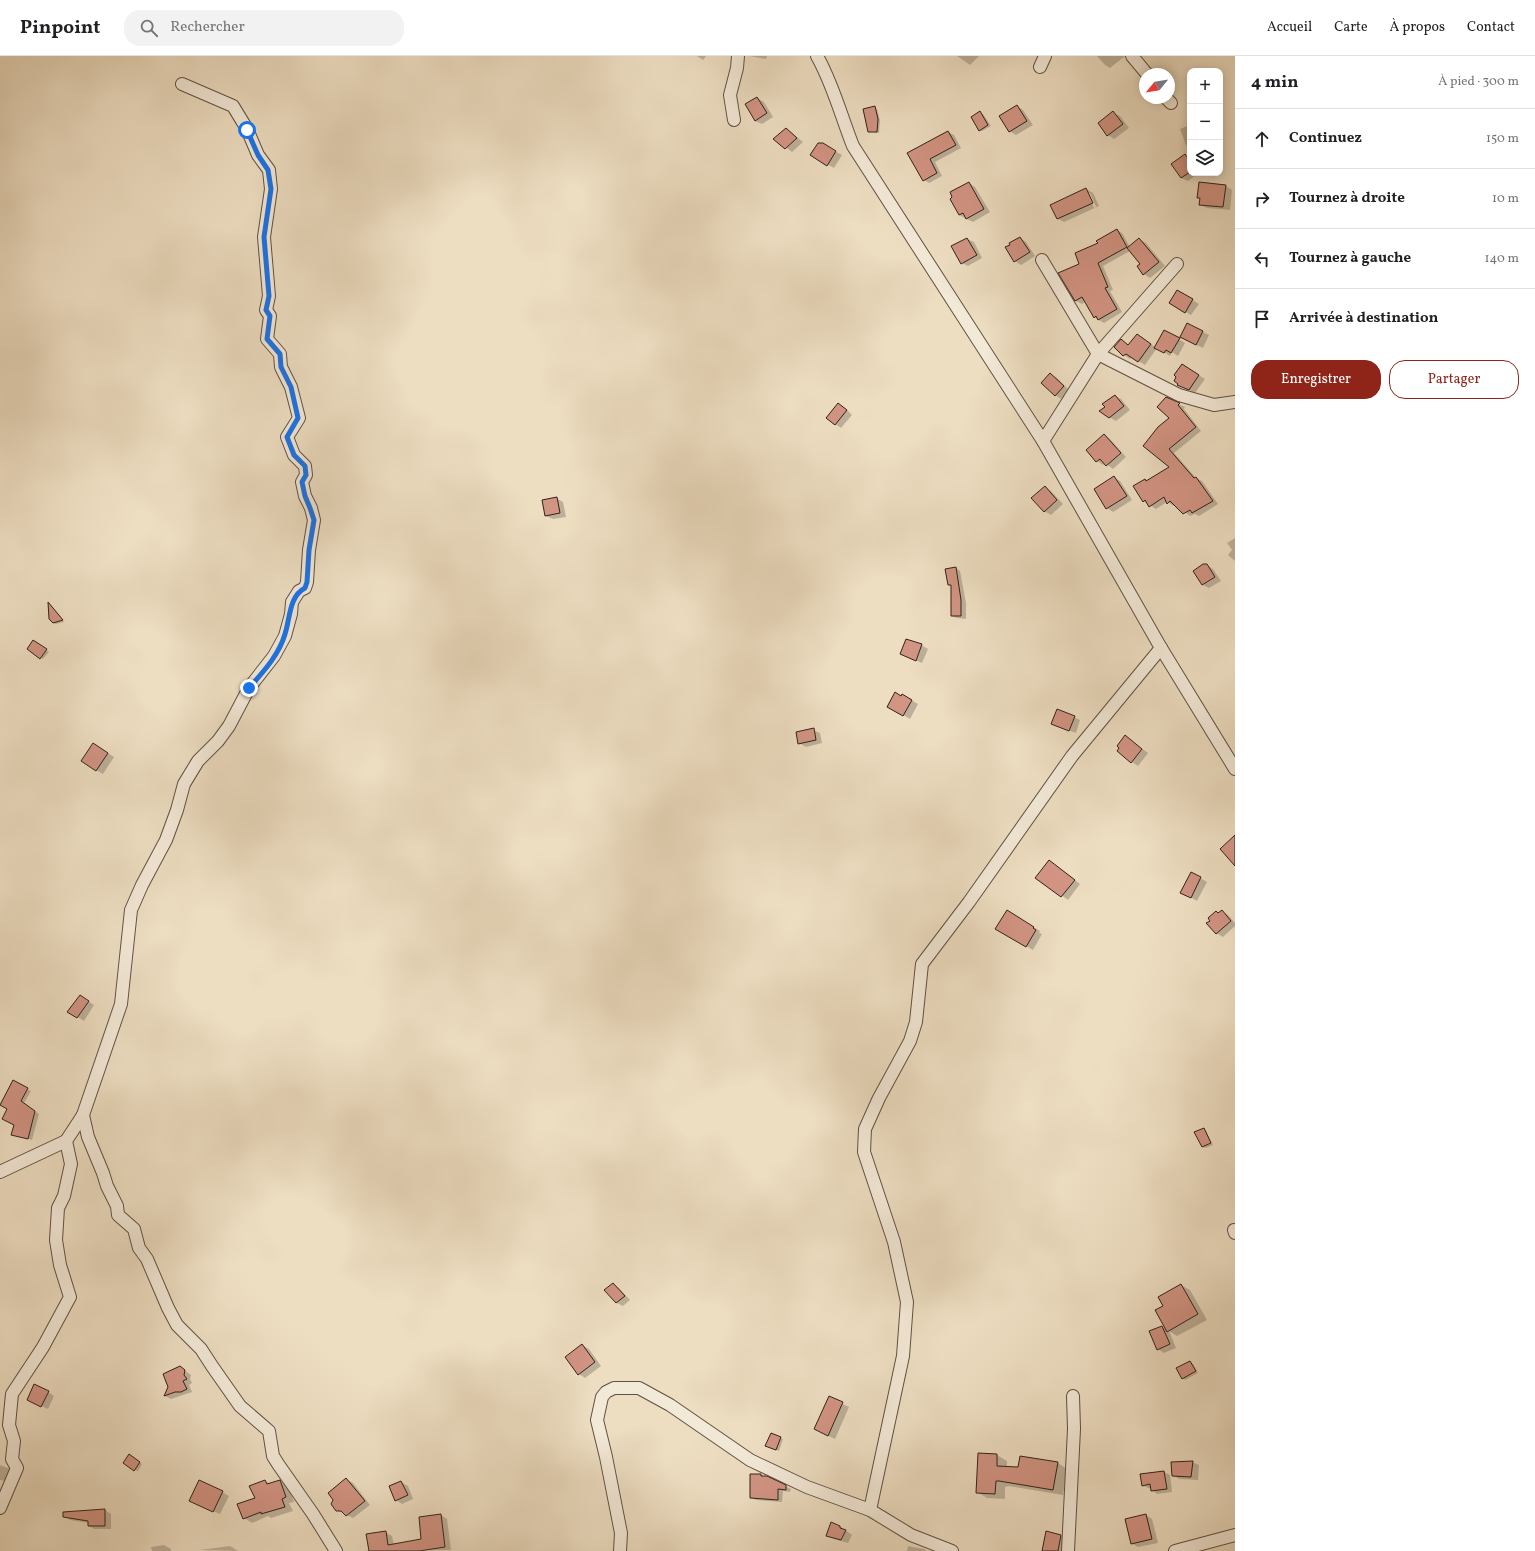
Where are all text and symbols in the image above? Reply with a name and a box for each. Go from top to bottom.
search box [124,10,404,46]
text: Pinpoint [20,15,100,41]
icon: search [138,17,160,39]
text: Rechercher [170,17,245,38]
text: Accueil [1267,18,1312,37]
text: Carte [1334,18,1368,37]
text: À propos [1390,18,1445,37]
text: Contact [1467,18,1515,37]
north arrow [1139,68,1175,104]
map controls [1187,68,1223,176]
button: + [1187,68,1223,104]
text: 4 min [1251,71,1298,94]
text: À pied · 300 m [1438,73,1519,91]
button: − [1187,104,1223,140]
route start [238,121,256,139]
icon: ahead [1251,128,1273,150]
text: Continuez [1289,128,1362,149]
text: 150 m [1486,130,1519,148]
button: layers [1187,140,1223,176]
icon: right [1251,188,1273,210]
text: Tournez à droite [1289,188,1405,209]
text: 10 m [1492,190,1519,208]
icon: left [1251,248,1273,270]
text: Tournez à gauche [1289,248,1411,269]
text: 140 m [1485,250,1519,268]
icon: arrive [1251,308,1273,330]
text: Arrivée à destination [1289,308,1438,329]
button: Enregistrer [1251,360,1381,399]
button: Partager [1389,360,1519,399]
route end [240,679,258,697]

